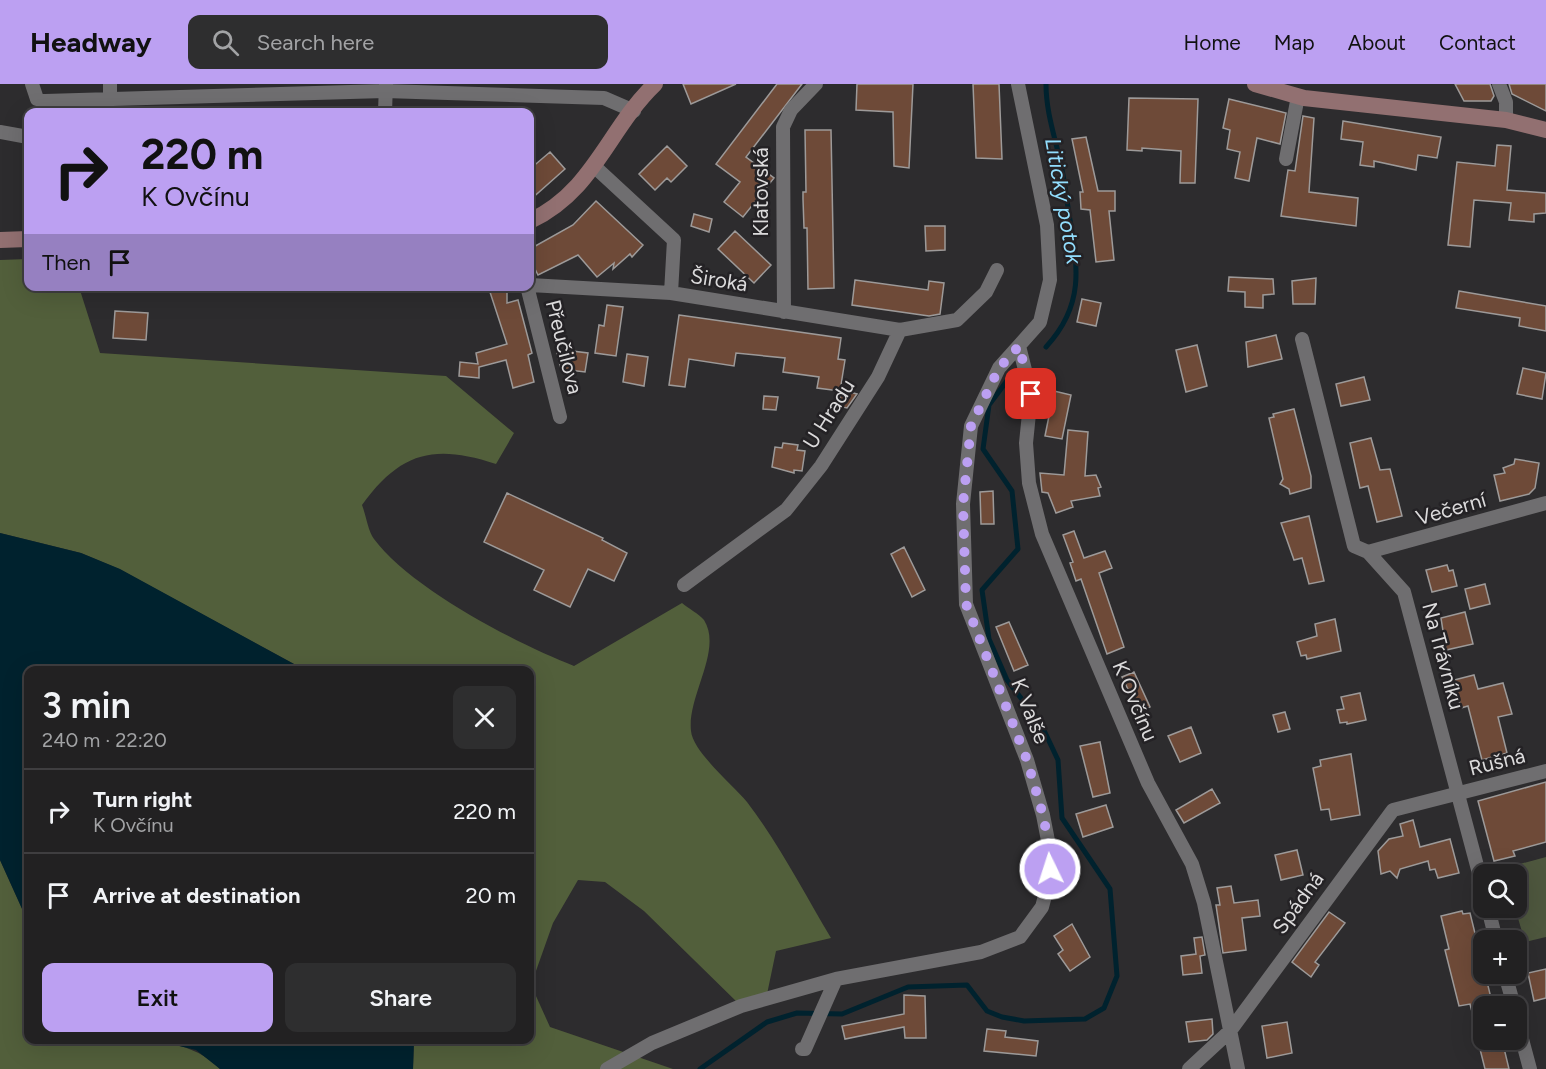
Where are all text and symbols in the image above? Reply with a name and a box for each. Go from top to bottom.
search box [188,15,608,69]
text: Headway [30,25,152,59]
icon: search [209,26,242,59]
text: Search here [257,29,374,56]
text: Home [1184,30,1241,55]
text: Map [1274,30,1315,55]
text: About [1348,30,1406,55]
text: Contact [1439,30,1516,55]
text: 220 m [141,129,263,180]
icon: right [42,132,120,210]
water label: Litický potok [1039,136,1088,268]
street label: Klatovská [748,147,773,237]
text: K Ovčínu [141,180,250,213]
icon: arrive [103,246,136,279]
text: Then [42,249,91,276]
street label: Široká [689,263,750,296]
street label: Přeučilova [541,297,588,397]
pin [1005,368,1056,419]
street label: U Hradu [797,374,860,453]
icon: arrive [1014,377,1047,410]
street label: Večerní [1413,486,1490,530]
street label: Na Trávníku [1417,600,1470,712]
street label: K Ovčínu [1107,657,1164,745]
street label: K Valše [1006,674,1055,747]
text: 3 min [42,684,131,727]
button: close [453,686,516,749]
text: 240 m · 22:20 [42,728,167,752]
street label: Rušná [1466,742,1528,781]
text: Turn right [93,786,192,813]
icon: right [42,795,75,828]
text: 220 m [453,798,516,825]
text: K Ovčínu [93,813,174,837]
position arrow [1018,837,1082,901]
map controls [1473,864,1527,1050]
button: search [1473,864,1527,918]
street label: Spádná [1267,867,1328,939]
icon: arrive [42,879,75,912]
text: Arrive at destination [93,882,301,909]
text: 20 m [465,882,516,909]
button: + [1473,930,1527,984]
button: Exit [42,963,273,1032]
button: Share [285,963,516,1032]
button: − [1473,996,1527,1050]

